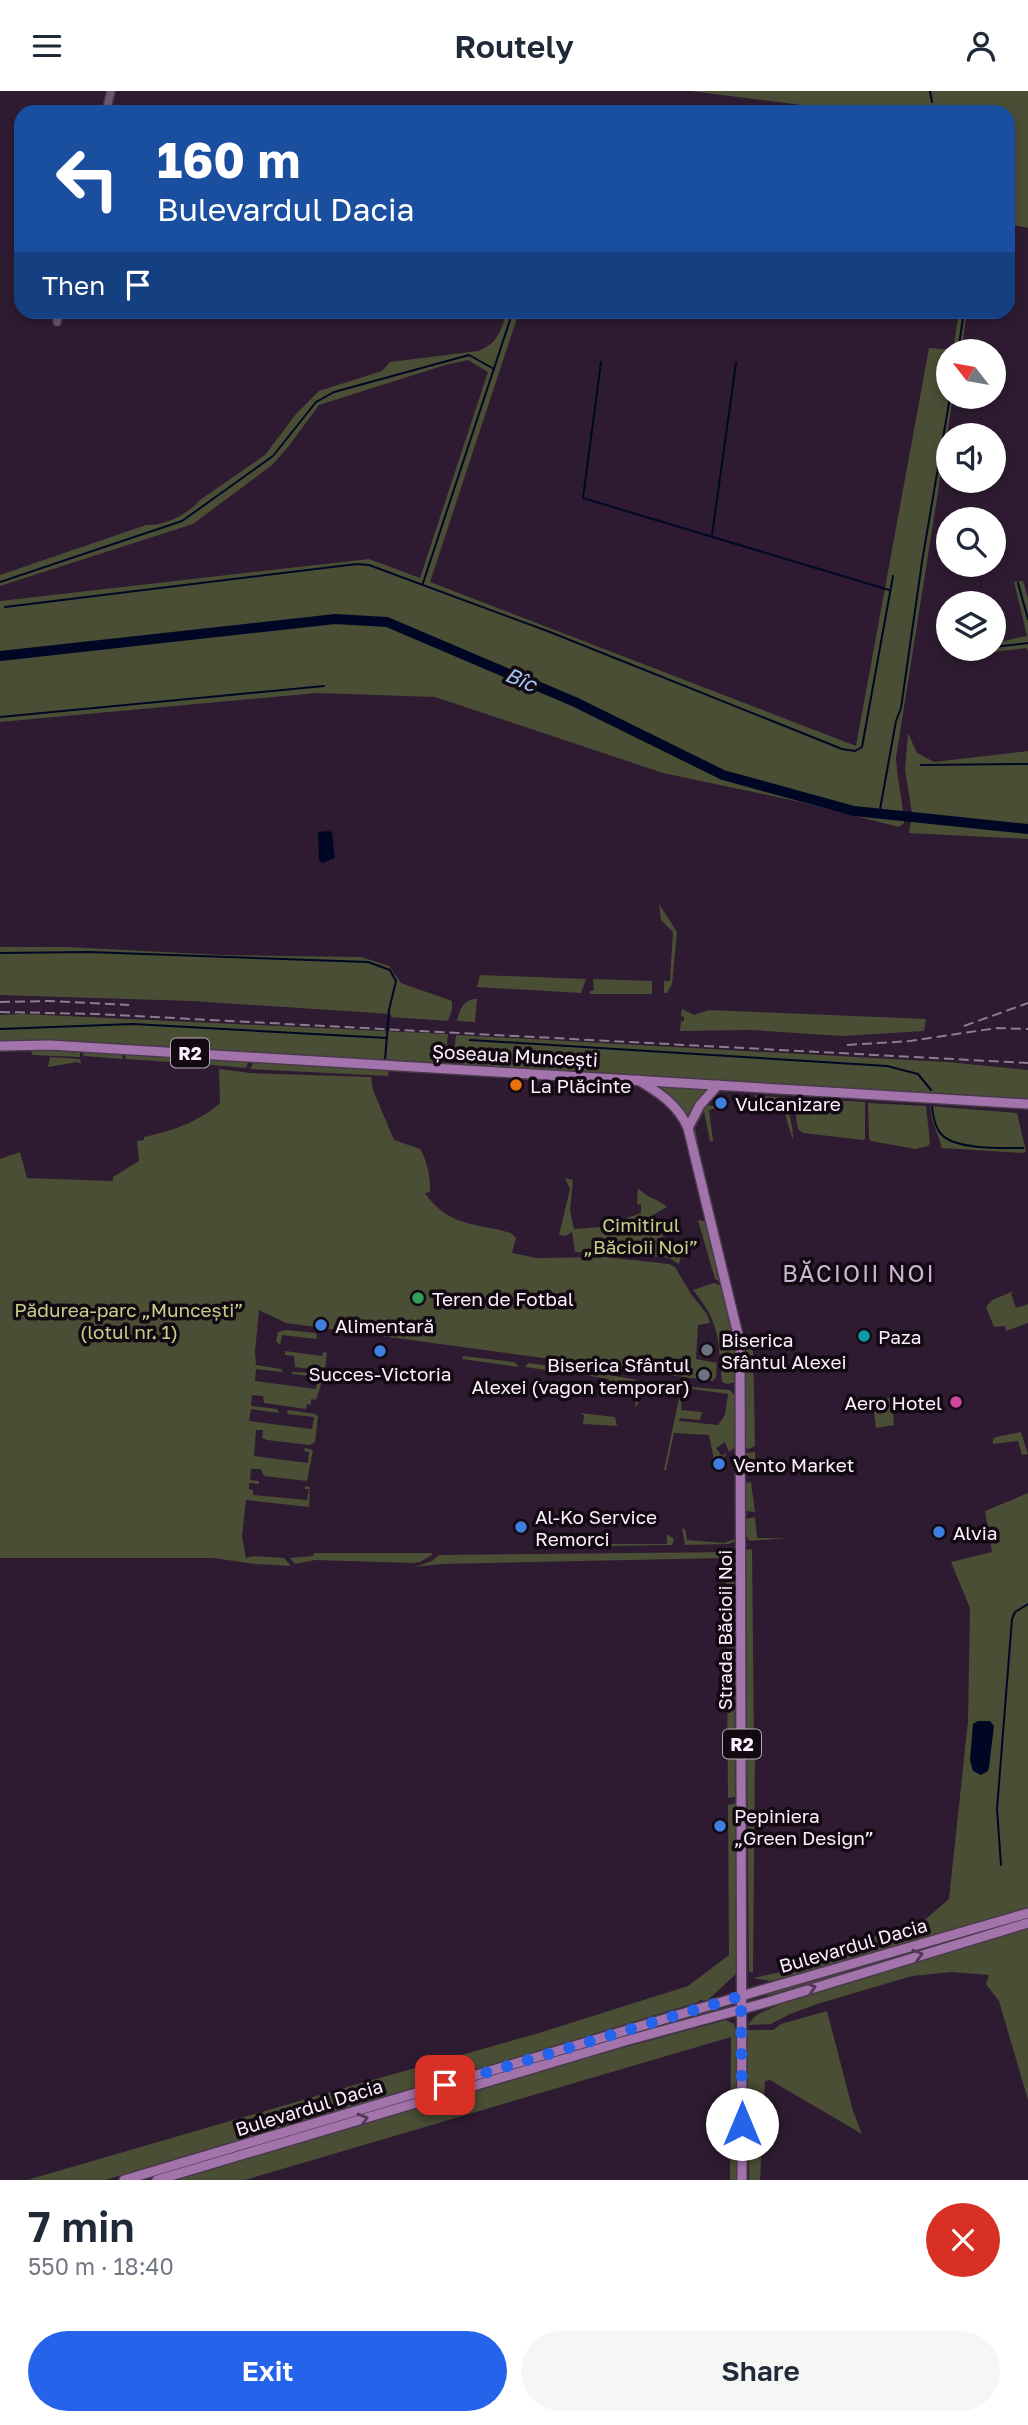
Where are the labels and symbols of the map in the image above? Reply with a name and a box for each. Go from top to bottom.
north arrow [936,339,1006,409]
water label: Bîc [502,661,542,698]
road number: R2 [171,1038,209,1067]
street label: Șoseaua Muncești [431,1039,599,1071]
place label: La Plăcinte [530,1074,631,1097]
marker: La Plăcinte [508,1077,524,1093]
place label: Vulcanizare [735,1092,841,1115]
marker: Vulcanizare [713,1095,729,1111]
park label: Cimitirul „Băcioii Noi” [584,1213,698,1258]
district label: BĂCIOII NOI [782,1259,936,1287]
place label: Teren de Fotbal [432,1287,574,1310]
marker: Teren de Fotbal [410,1290,426,1306]
park label: Pădurea-parc „Muncești” (lotul nr. 1) [14,1298,244,1343]
place label: Alimentară [335,1314,434,1337]
marker: Alimentară [313,1317,329,1333]
place label: Paza [878,1325,921,1348]
place label: Biserica Sfântul Alexei [721,1328,847,1373]
marker: Paza [856,1328,872,1344]
marker: Biserica Sfântul Alexei [699,1342,715,1358]
marker: Succes-Victoria [372,1343,388,1359]
place label: Biserica Sfântul Alexei (vagon temporar) [472,1353,690,1398]
place label: Succes-Victoria [308,1362,452,1385]
marker: Biserica Sfântul Alexei (vagon temporar) [696,1367,712,1383]
place label: Aero Hotel [845,1391,942,1414]
marker: Aero Hotel [948,1394,964,1410]
place label: Vento Market [733,1453,854,1476]
marker: Vento Market [711,1456,727,1472]
place label: Al-Ko Service Remorci [535,1505,657,1550]
marker: Al-Ko Service Remorci [513,1519,529,1535]
place label: Alvia [953,1521,998,1544]
marker: Alvia [931,1524,947,1540]
street label: Strada Băcioii Noi [713,1550,736,1710]
road number: R2 [723,1729,761,1759]
place label: Pepiniera „Green Design” [734,1804,874,1849]
marker: Pepiniera „Green Design” [712,1818,728,1834]
street label: Bulevardul Dacia [776,1913,930,1977]
one-way arrow [912,1949,924,1964]
one-way arrow [804,1982,816,1996]
pin [415,2055,475,2115]
street label: Bulevardul Dacia [232,2074,386,2140]
position arrow [705,2087,779,2161]
one-way arrow [357,2113,369,2127]

